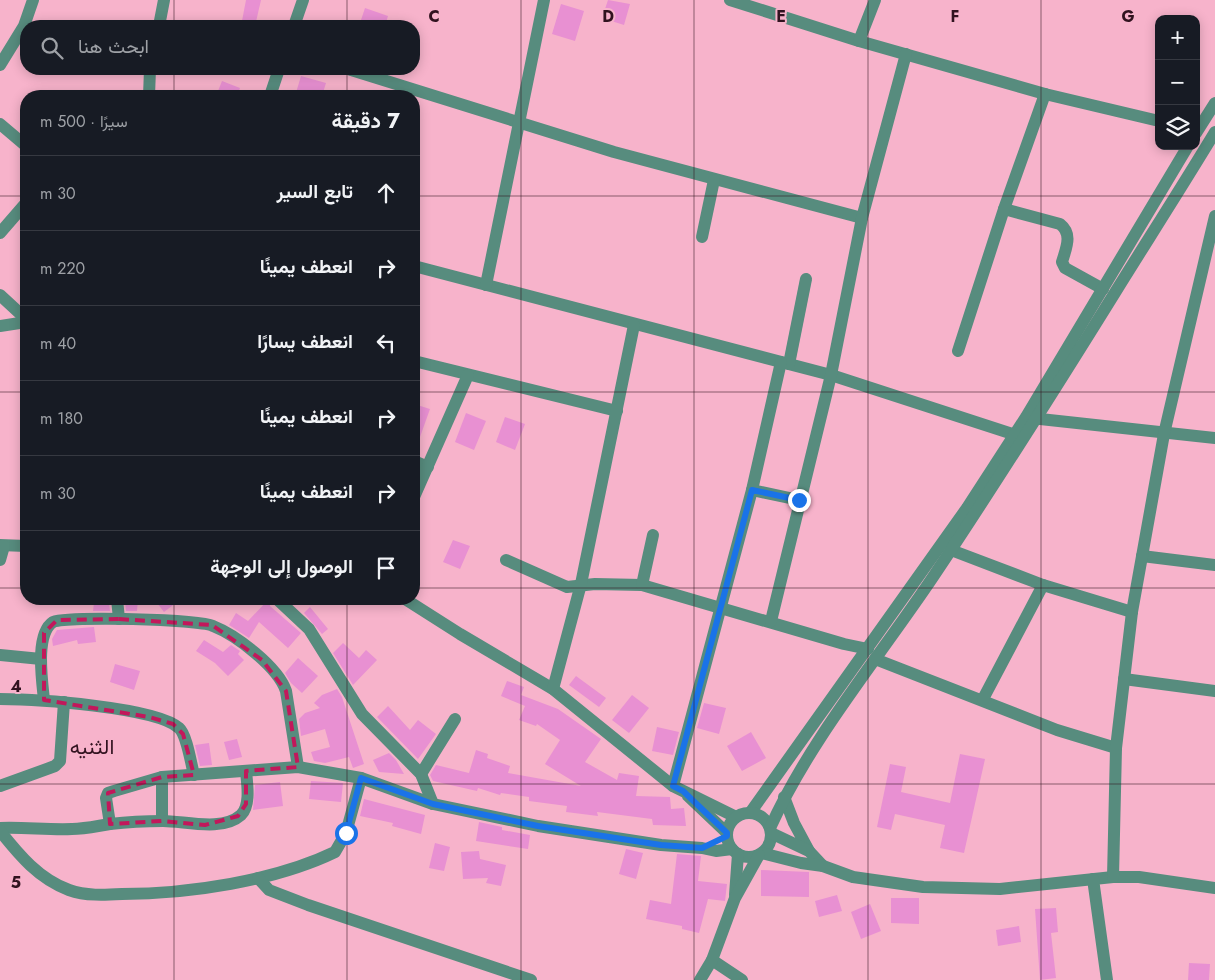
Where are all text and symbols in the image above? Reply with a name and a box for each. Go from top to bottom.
text: C [428,5,440,28]
text: D [602,5,614,28]
text: E [776,5,786,28]
text: F [951,5,959,28]
text: G [1121,5,1135,28]
map controls [1155,15,1200,150]
button: + [1155,15,1200,60]
search box [20,20,420,75]
text: ابحث هنا [78,33,149,60]
icon: search [38,34,66,62]
button: − [1155,60,1200,105]
button: layers [1155,105,1200,150]
text: 7 دقيقة [332,106,400,136]
text: سيرًا · 500 m [40,110,128,133]
text: تابع السير [276,178,353,205]
icon: ahead [372,179,400,207]
text: 30 m [40,182,76,205]
text: انعطف يمينًا [260,253,353,280]
icon: right [372,254,400,282]
text: 220 m [40,257,85,280]
text: انعطف يسارًا [257,328,353,355]
icon: left [372,329,400,357]
text: 40 m [40,332,76,355]
text: انعطف يمينًا [260,403,353,430]
icon: right [372,404,400,432]
text: 180 m [40,407,83,430]
text: انعطف يمينًا [260,478,353,505]
icon: right [372,479,400,507]
text: 30 m [40,482,76,505]
route end [788,489,811,512]
text: الوصول إلى الوجهة [210,553,353,580]
icon: arrive [372,554,400,582]
text: 4 [10,675,22,698]
district label: الثنيه [70,732,114,762]
route start [335,822,358,845]
text: 5 [11,871,21,894]

